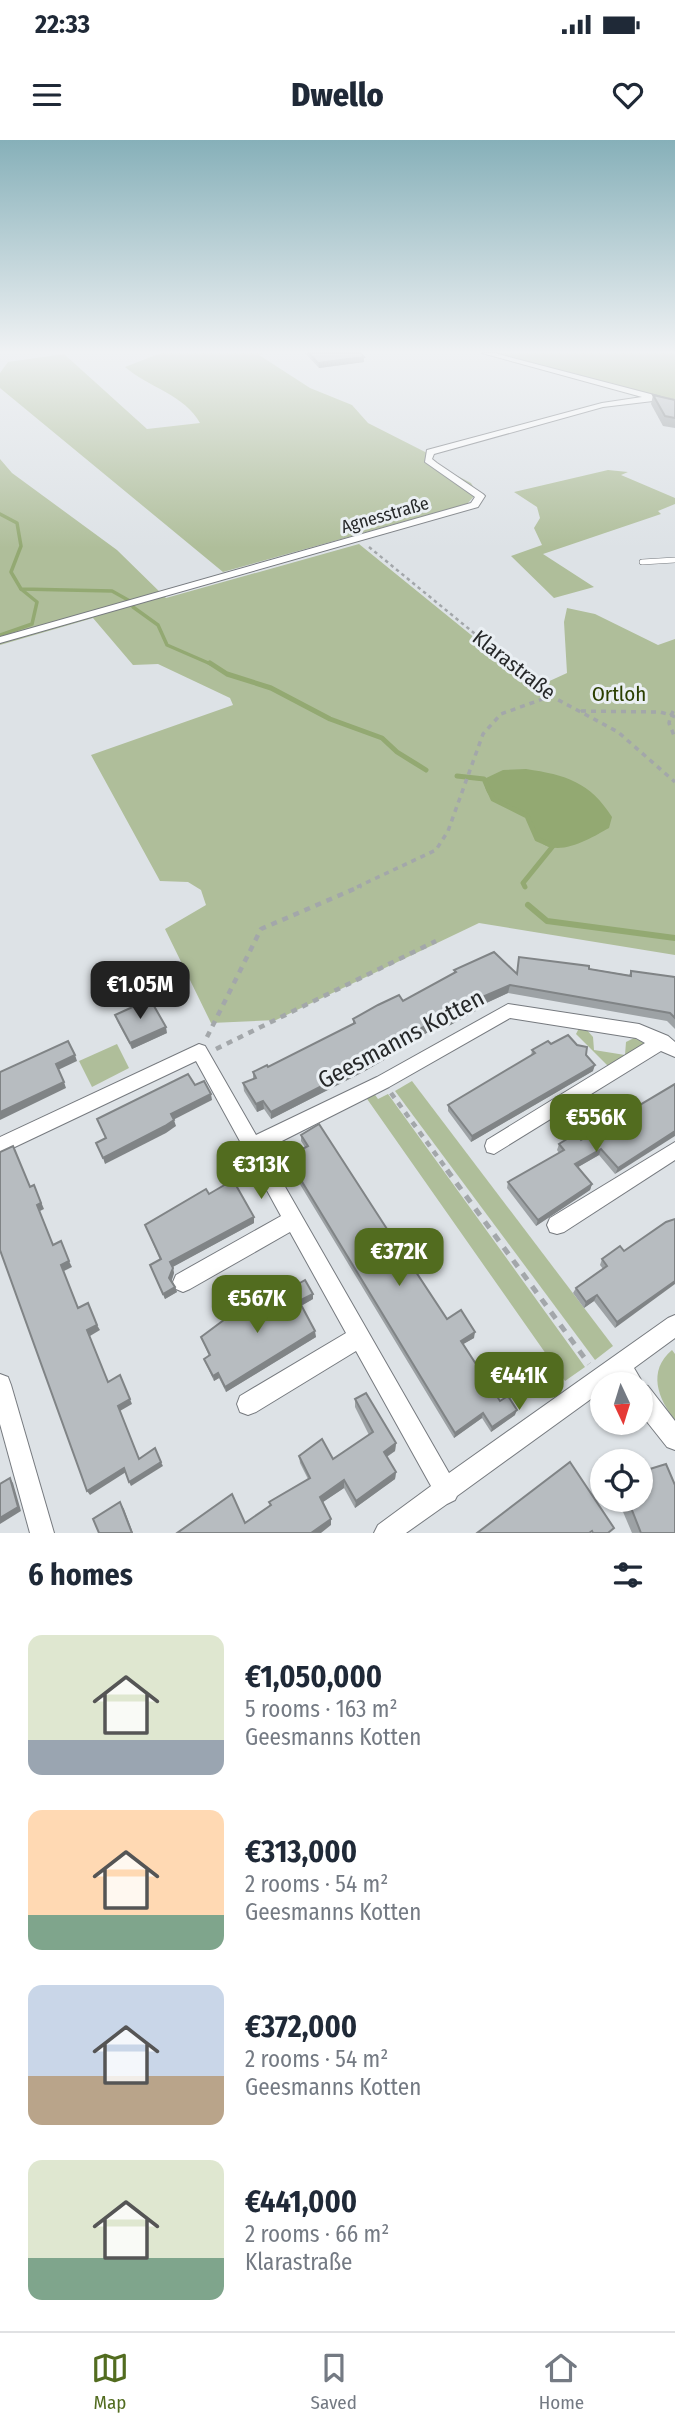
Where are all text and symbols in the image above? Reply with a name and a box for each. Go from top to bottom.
text: 22:33 [35,9,90,40]
icon: menu [28,76,66,114]
text: Dwello [291,76,384,114]
icon: heart [609,76,647,114]
street label: Agnesstraße [338,492,432,538]
street label: Klarastraße [467,625,561,705]
park label: Ortloh [592,681,646,707]
pin: €1.05M [83,962,197,1021]
text: €1.05M [107,970,173,998]
street label: Geesmanns Kotten [313,983,489,1095]
pin: €556K [547,1094,645,1154]
text: €556K [566,1103,626,1131]
pin: €313K [212,1142,310,1201]
text: €313K [233,1150,289,1178]
pin: €372K [350,1228,448,1288]
text: €372K [371,1237,427,1265]
pin: €567K [208,1276,306,1335]
text: €567K [228,1284,286,1312]
pin: €441K [470,1352,568,1412]
text: €441K [491,1361,547,1389]
north arrow [590,1372,653,1435]
map controls [590,1372,653,1512]
button: locate [590,1449,653,1512]
icon: filters [609,1556,647,1594]
text: 6 homes [28,1557,133,1593]
text: €1,050,000 [245,1659,382,1695]
icon: home [84,1663,168,1747]
text: 5 rooms · 163 m² [245,1695,398,1723]
text: Geesmanns Kotten [245,1723,421,1751]
text: €313,000 [245,1834,357,1870]
icon: home [84,1838,168,1922]
text: 2 rooms · 54 m² [245,1870,388,1898]
text: Geesmanns Kotten [245,1898,421,1926]
text: €372,000 [245,2009,357,2045]
icon: home [84,2013,168,2097]
text: 2 rooms · 54 m² [245,2045,388,2073]
text: Geesmanns Kotten [245,2073,421,2101]
text: €441,000 [245,2184,357,2220]
icon: home [84,2188,168,2272]
text: 2 rooms · 66 m² [245,2220,389,2248]
text: Klarastraße [245,2248,352,2276]
tab: Map [91,2349,129,2414]
tab: Saved [311,2349,357,2414]
tab: Home [539,2349,584,2414]

